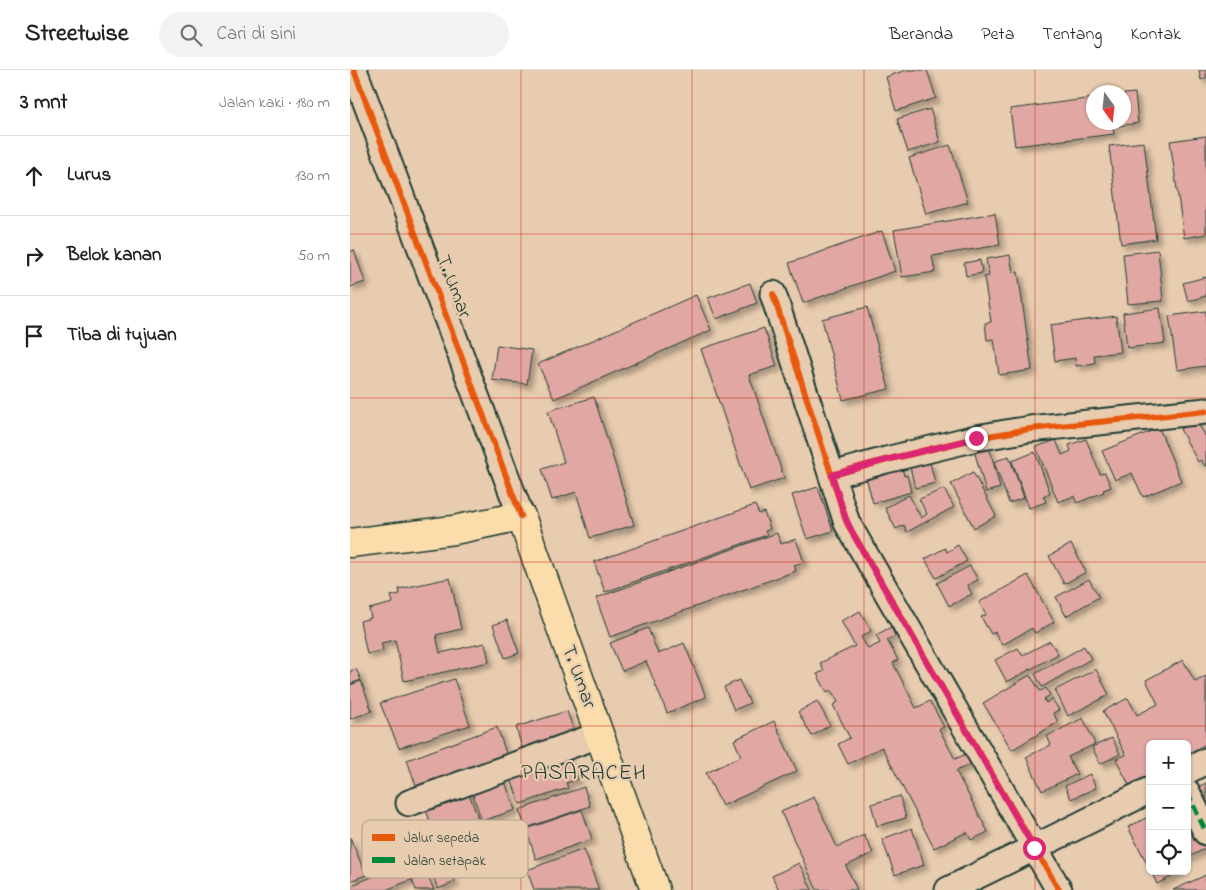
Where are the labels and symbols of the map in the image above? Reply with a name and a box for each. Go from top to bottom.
north arrow [1086,85,1131,130]
street label: T. Umar [428,251,479,324]
route end [965,427,988,450]
street label: T. Umar [553,641,603,714]
district label: PASARACEH [521,758,647,790]
legend [362,820,528,878]
text: Jalur sepeda [404,828,479,849]
route start [1023,837,1046,860]
text: Jalan setapak [404,851,487,872]

